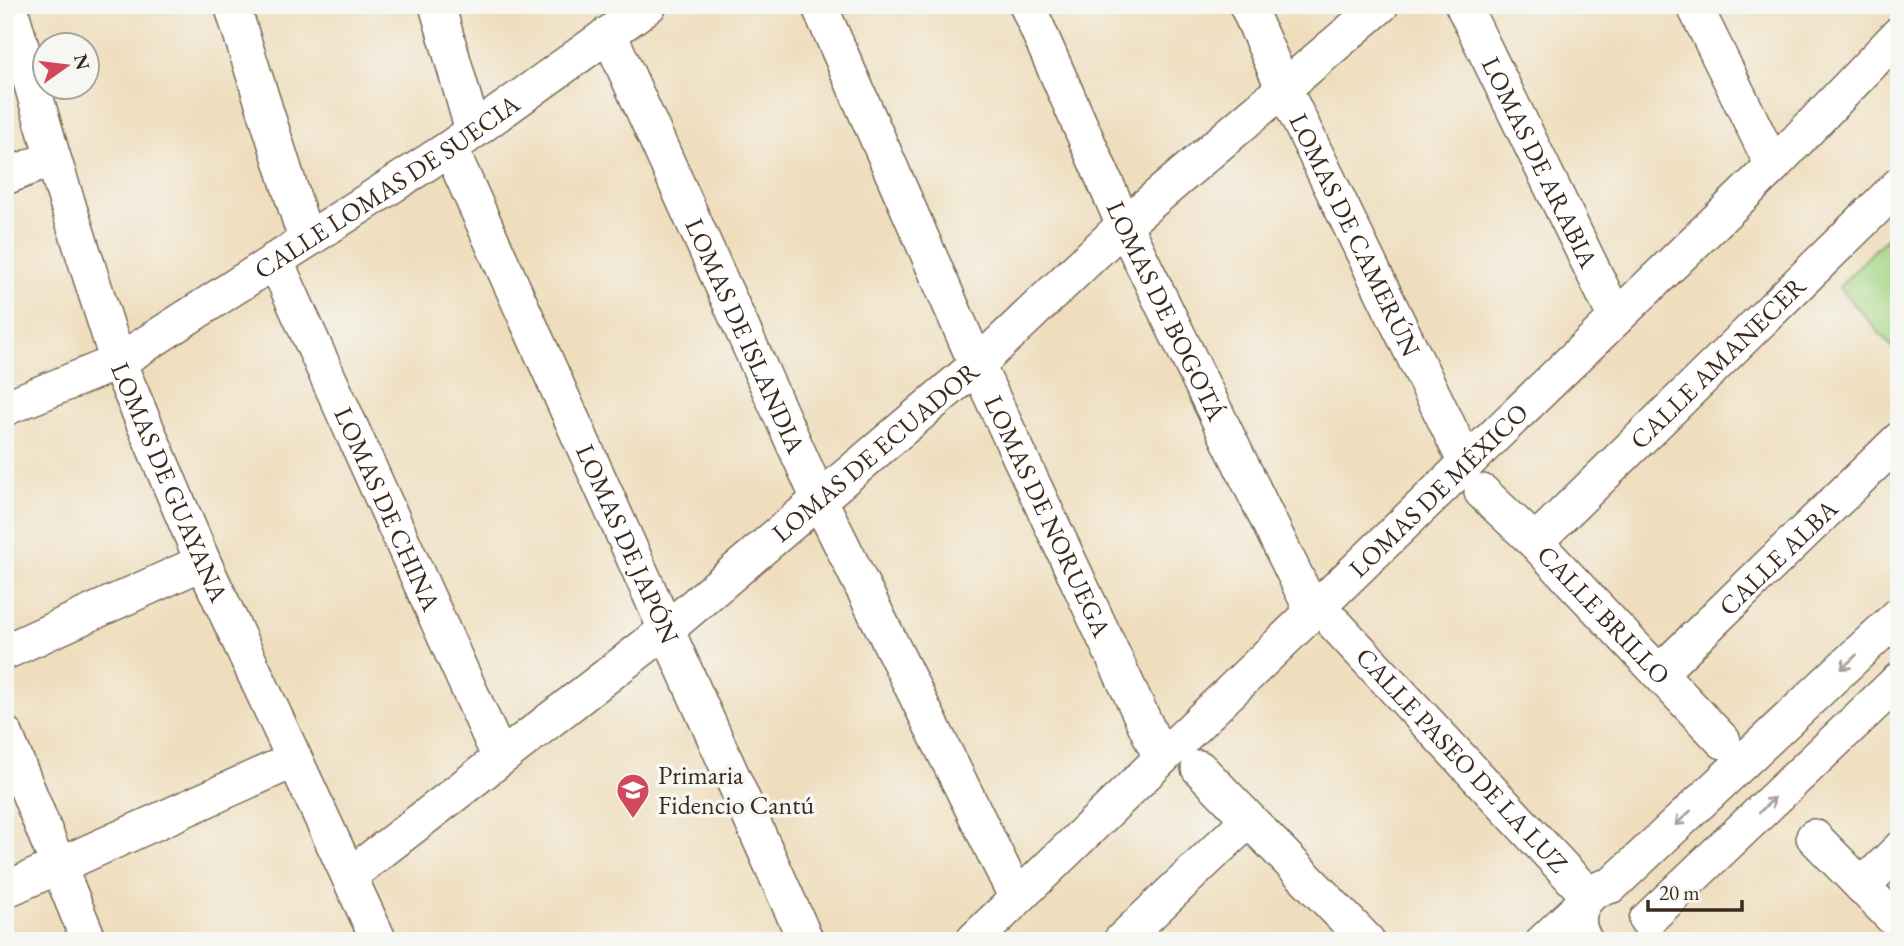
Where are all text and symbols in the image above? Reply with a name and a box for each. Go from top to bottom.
north arrow [32,32,102,102]
street label: LOMAS DE ARABIA [1474,51,1606,274]
text: N [68,52,96,73]
street label: CALLE LOMAS DE SUECIA [248,86,527,287]
street label: LOMAS DE CAMERÚN [1281,108,1429,362]
street label: LOMAS DE BOGOTÁ [1099,196,1234,427]
street label: LOMAS DE ISLANDIA [677,213,813,460]
street label: CALLE AMANECER [1623,269,1813,456]
street label: LOMAS DE ECUADOR [765,354,986,550]
street label: LOMAS DE GUAYANA [103,357,237,608]
street label: LOMAS DE NORUEGA [977,390,1119,643]
street label: LOMAS DE MÉXICO [1342,395,1535,585]
street label: LOMAS DE CHINA [327,401,449,617]
street label: LOMAS DE JAPÓN [568,439,687,649]
street label: CALLE ALBA [1711,491,1846,623]
street label: CALLE BRILLO [1530,538,1678,692]
street label: CALLE PASEO DE LA LUZ [1348,640,1576,880]
one-way arrow [1840,654,1858,670]
place label: Primaria Fidencio Cantú [658,758,814,822]
school or university icon: Primaria Fidencio Cantú [614,771,652,820]
one-way arrow [1758,797,1775,814]
one-way arrow [1675,809,1692,826]
scale bar [1648,869,1743,913]
text: 20 m [1659,879,1700,906]

